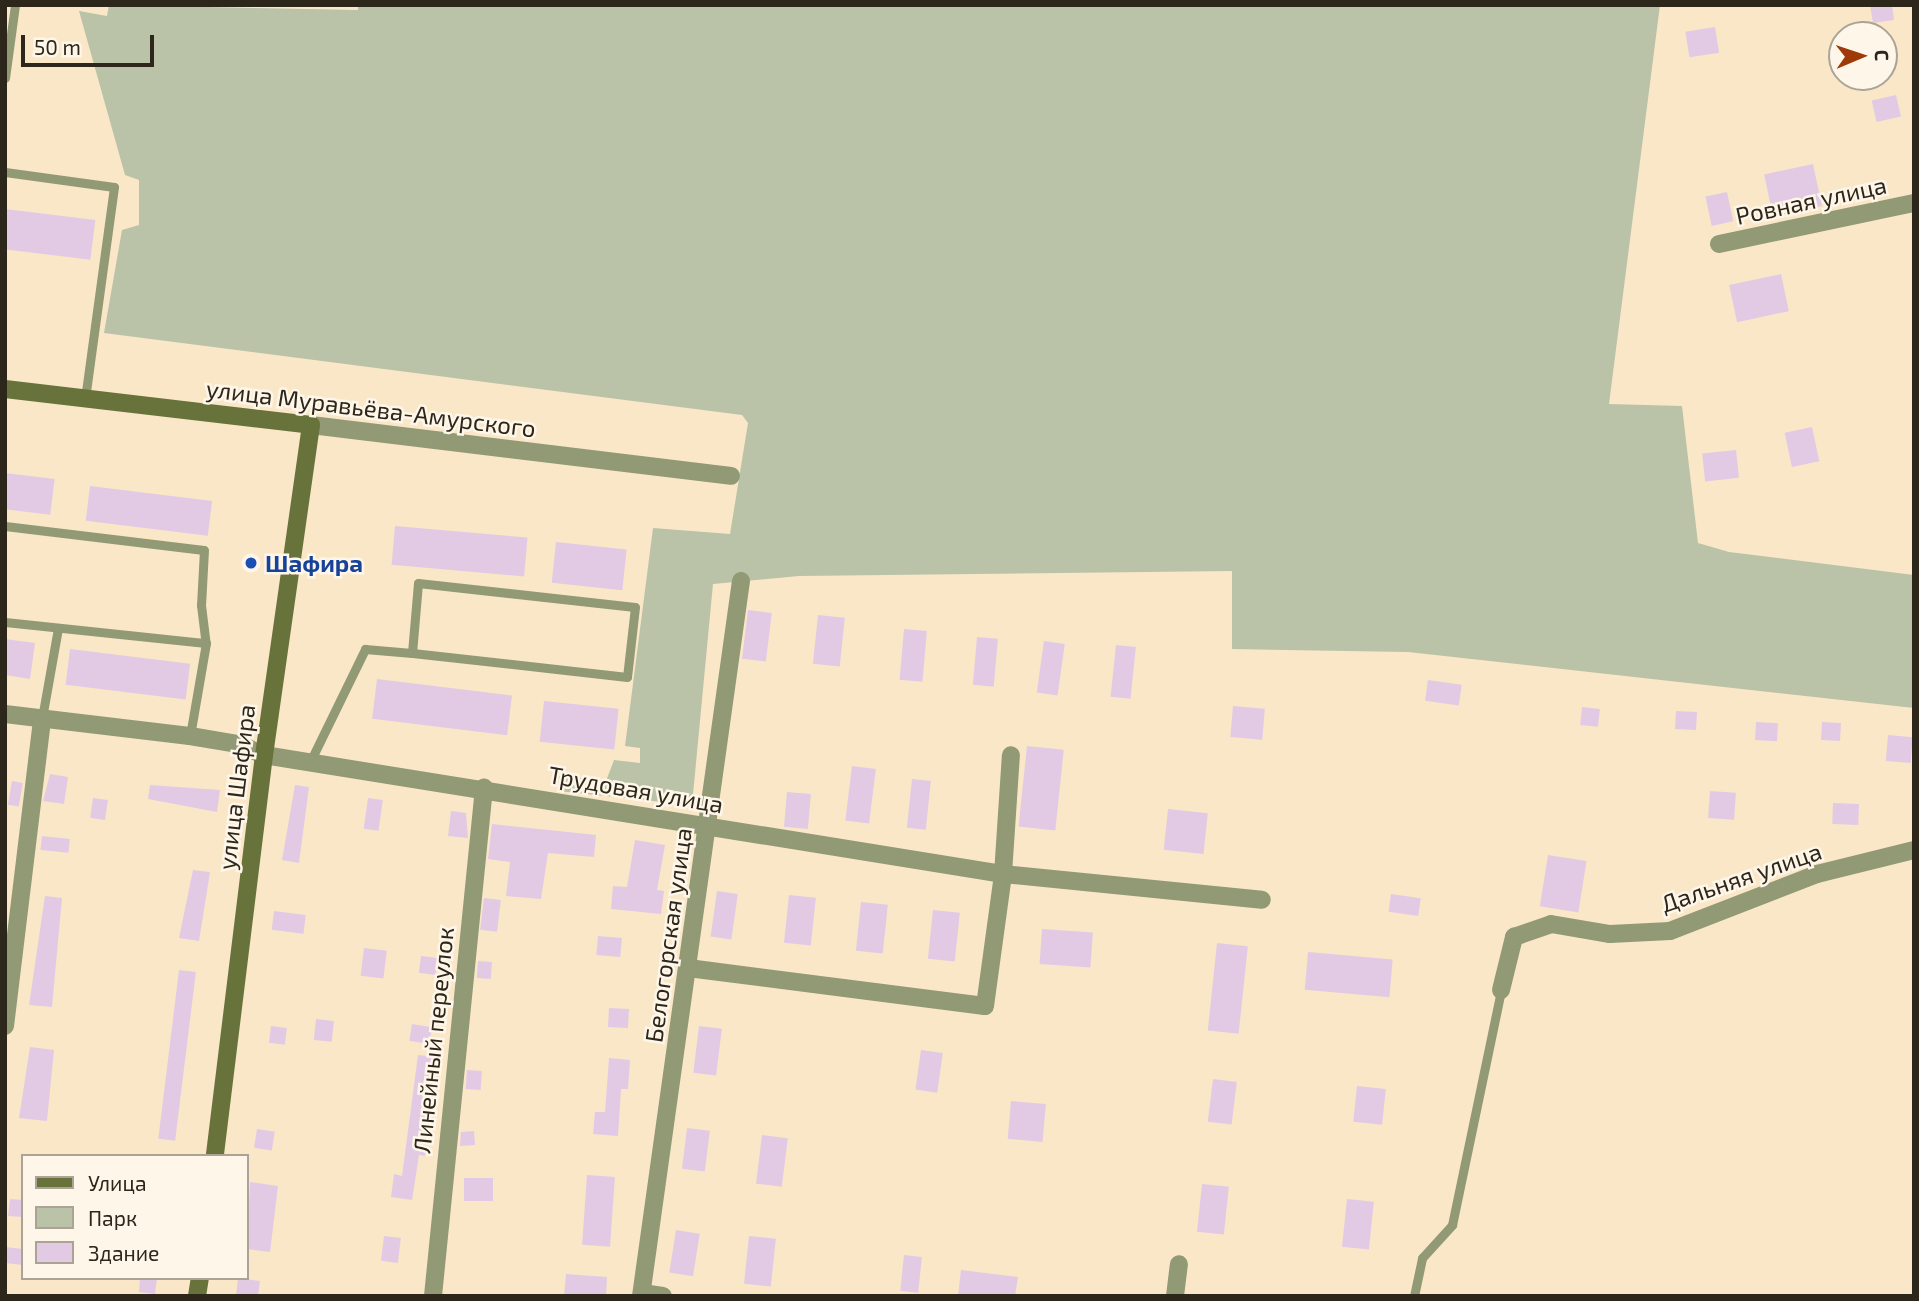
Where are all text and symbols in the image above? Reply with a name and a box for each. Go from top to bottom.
scale bar [24,21,158,65]
north arrow [1828,21,1898,91]
text: 50 m [34,34,81,59]
text: С [1871,49,1894,61]
street label: Ровная улица [1733,170,1889,230]
street label: улица Муравьёва-Амурского [205,373,537,443]
place label: Шафира [265,549,363,577]
marker: Шафира [243,555,259,571]
street label: улица Шафира [212,703,260,871]
street label: Трудовая улица [546,759,726,819]
street label: Белогорская улица [639,826,697,1044]
street label: Дальняя улица [1657,836,1825,918]
street label: Линейный переулок [407,926,459,1154]
legend [21,1154,248,1280]
text: Улица [88,1170,147,1195]
text: Парк [88,1205,137,1230]
text: Здание [88,1240,159,1265]

